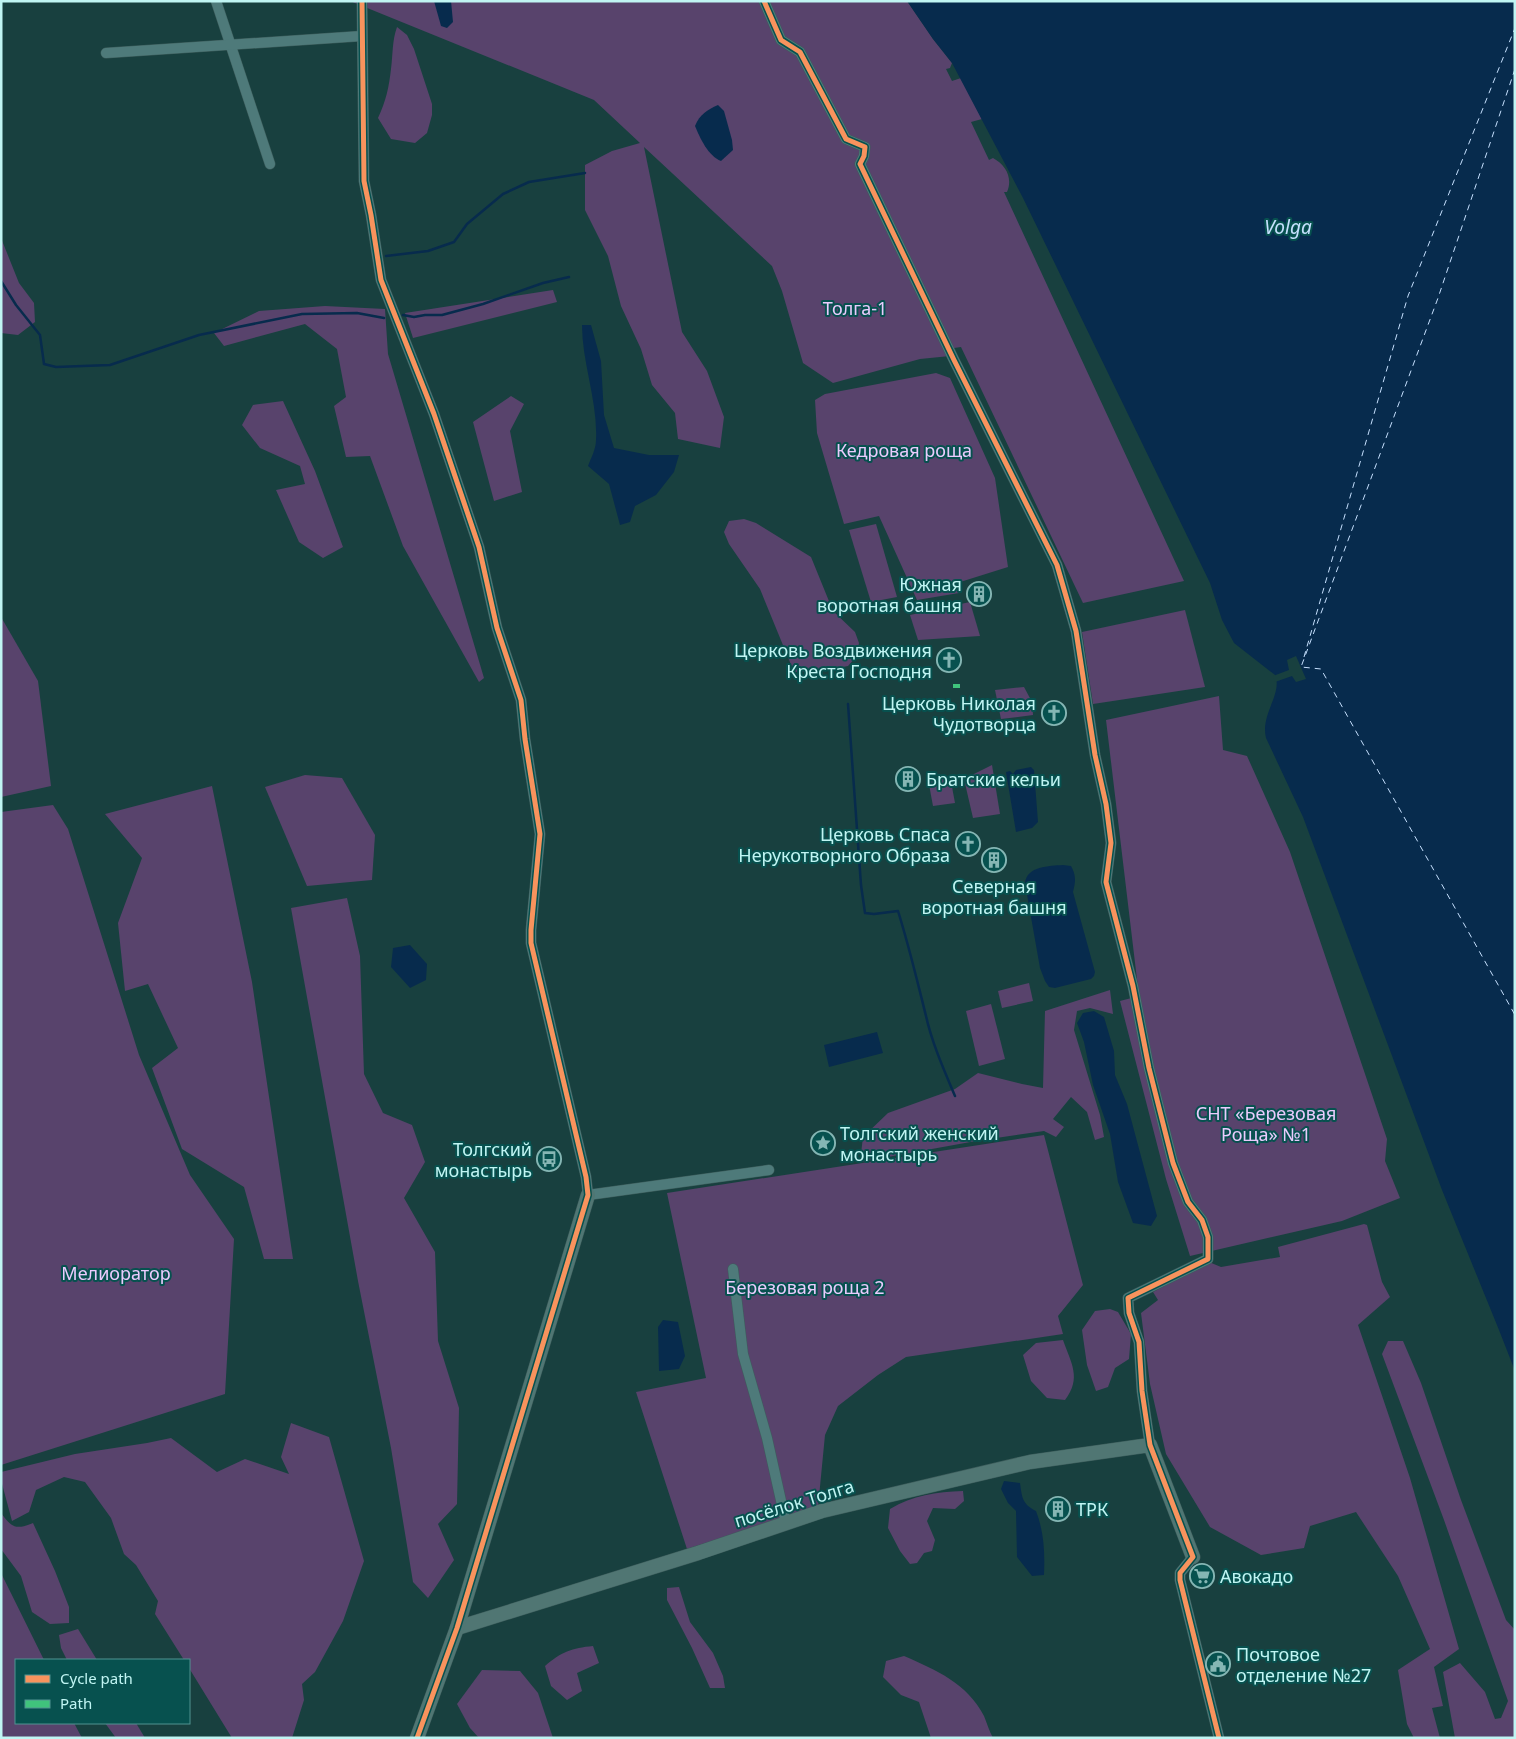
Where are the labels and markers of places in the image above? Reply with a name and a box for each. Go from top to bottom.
place label: Южная воротная башня [817,572,962,617]
building icon: Южная воротная башня [966,581,992,607]
place label: Церковь Воздвижения Креста Господня [734,638,932,683]
church icon: Церковь Воздвижения Креста Господня [936,647,962,673]
place label: Церковь Николая Чудотворца [882,691,1036,736]
church icon: Церковь Николая Чудотворца [1041,700,1067,726]
building icon: Братские кельи [895,766,921,792]
place label: Братские кельи [926,767,1061,791]
place label: Церковь Спаса Нерукотворного Образа [738,822,950,867]
church icon: Церковь Спаса Нерукотворного Образа [955,831,981,857]
building icon: Северная воротная башня [981,847,1007,873]
place label: Северная воротная башня [921,874,1067,919]
place label: Толгский женский монастырь [840,1121,999,1166]
place icon: Толгский женский монастырь [810,1130,836,1156]
place label: Толгский монастырь [435,1137,532,1182]
bus stop icon: Толгский монастырь [536,1146,562,1172]
building icon: ТРК [1045,1496,1071,1522]
place label: ТРК [1076,1497,1109,1521]
supermarket icon: Авокадо [1189,1563,1215,1589]
place label: Авокадо [1220,1564,1293,1588]
place label: Почтовое отделение №27 [1236,1642,1371,1687]
public building icon: Почтовое отделение №27 [1205,1651,1231,1677]

